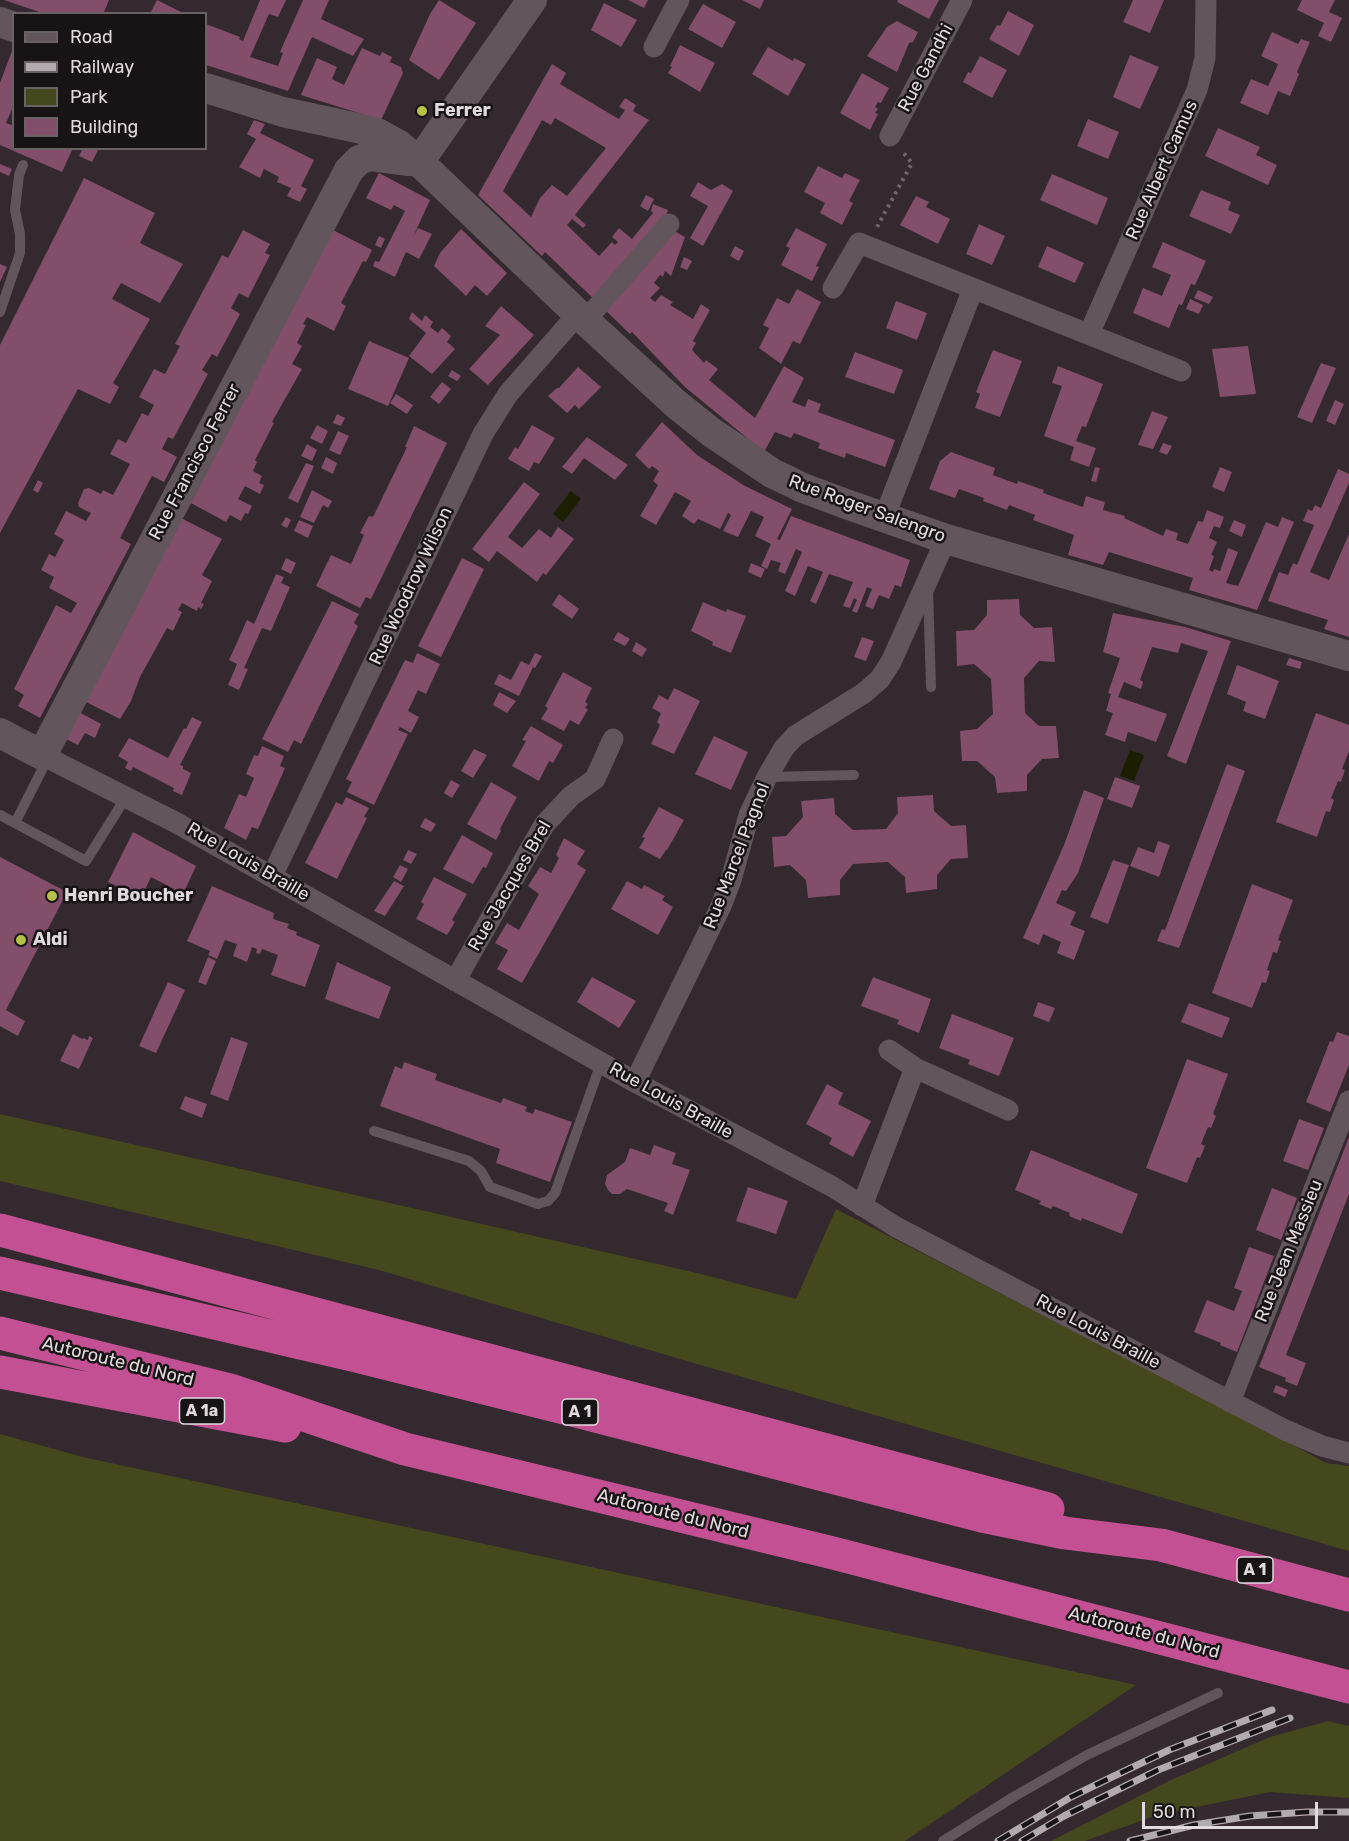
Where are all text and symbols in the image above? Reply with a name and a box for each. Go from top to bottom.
legend [12,12,207,150]
street label: Rue Gandhi [894,20,958,116]
text: Road [70,26,113,48]
text: Railway [70,56,134,78]
text: Park [70,86,107,108]
street label: Rue Albert Camus [1122,97,1202,243]
place label: Ferrer [434,100,491,122]
marker: Ferrer [415,104,429,118]
text: Building [70,116,138,138]
street label: Rue Francisco Ferrer [145,380,245,544]
street label: Rue Roger Salengro [786,471,948,547]
street label: Rue Woodrow Wilson [365,504,457,668]
street label: Rue Marcel Pagnol [699,780,775,932]
street label: Rue Jacques Brel [464,817,556,955]
street label: Rue Louis Braille [183,818,313,906]
place label: Henri Boucher [64,885,193,907]
marker: Henri Boucher [45,889,59,903]
place label: Aldi [33,929,68,951]
marker: Aldi [14,933,28,947]
street label: Rue Louis Braille [605,1058,737,1144]
street label: Rue Jean Massieu [1251,1177,1327,1325]
street label: Rue Louis Braille [1032,1290,1164,1374]
street label: Autoroute du Nord [40,1333,196,1391]
road number: A 1a [180,1398,224,1424]
road number: A 1 [562,1399,598,1425]
street label: Autoroute du Nord [595,1485,751,1543]
road number: A 1 [1237,1557,1273,1583]
street label: Autoroute du Nord [1066,1602,1222,1664]
scale bar [1145,1790,1320,1828]
text: 50 m [1153,1801,1196,1823]

